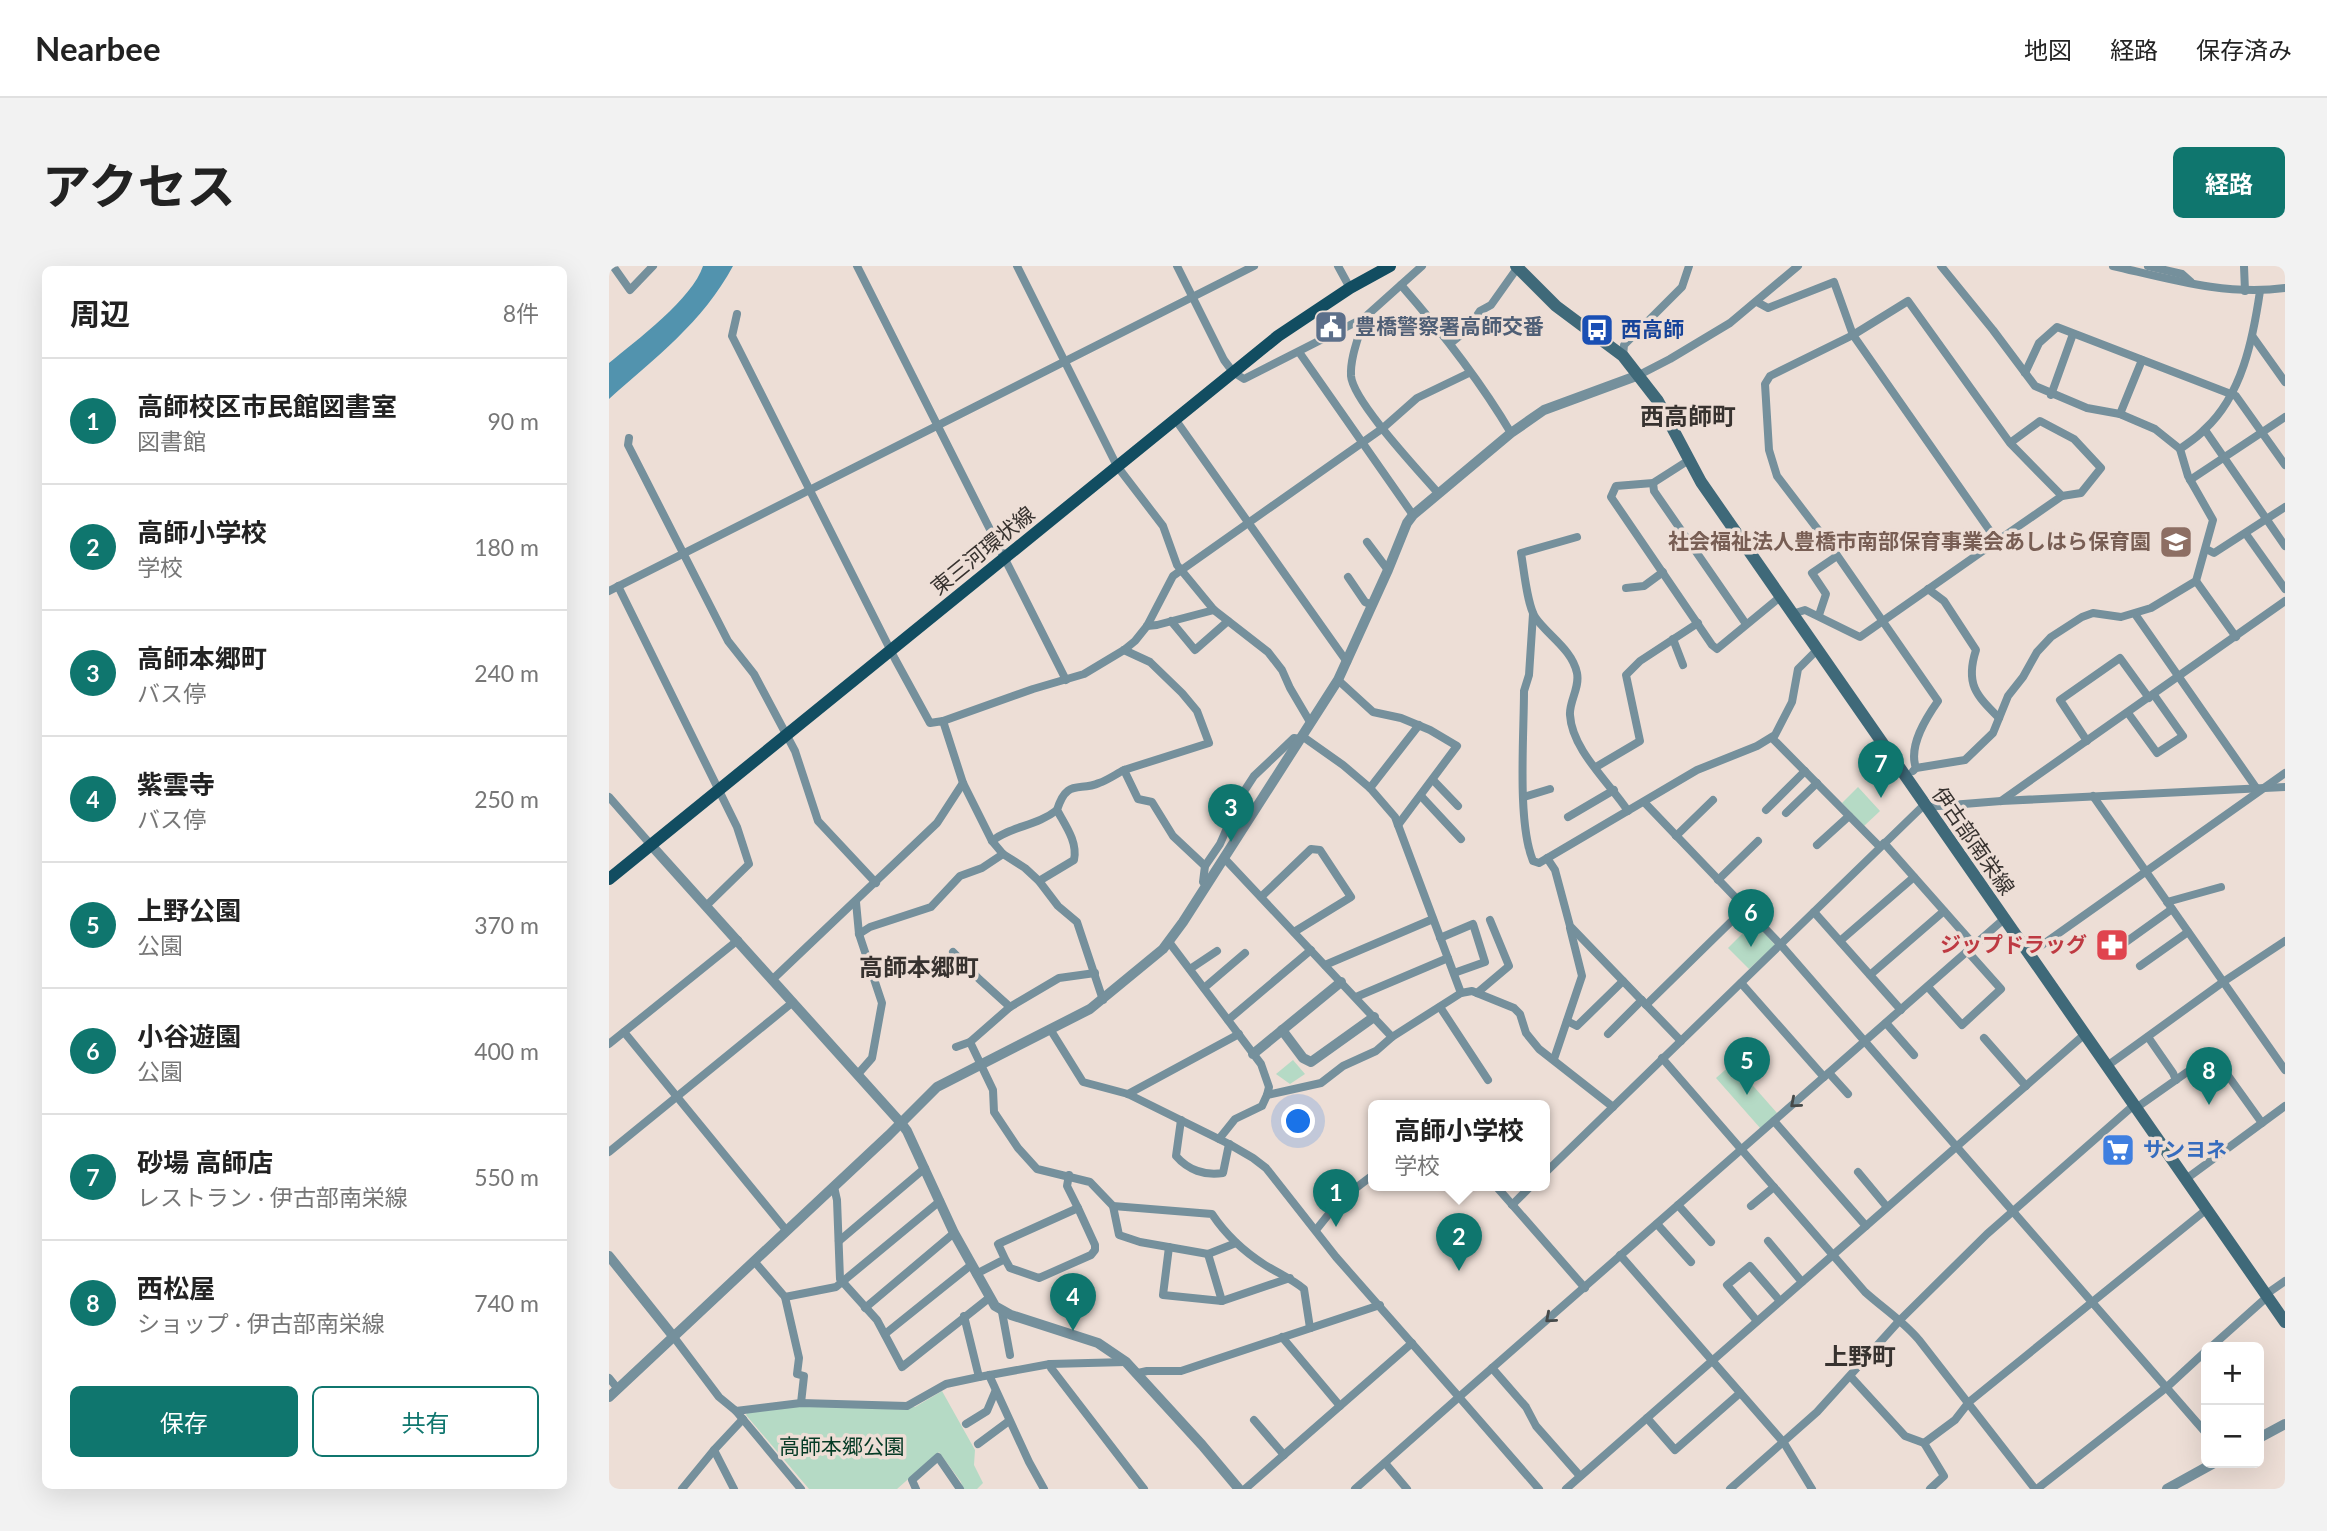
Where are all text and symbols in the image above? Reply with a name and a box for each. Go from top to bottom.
text: Nearbee [35,28,161,68]
text: 地図 [2024,35,2072,64]
text: 経路 [2110,35,2158,64]
text: 保存済み [2196,35,2292,64]
button: 経路 [2173,147,2285,218]
text: アクセス [42,156,236,214]
text: 周辺 [70,295,130,331]
text: 8件 [503,299,539,327]
public building icon: 豊橋警察署高師交番 [1312,308,1350,346]
bus stop icon: 西高師 [1578,311,1616,349]
place label: 豊橋警察署高師交番 [1355,313,1544,338]
place label: 西高師 [1621,316,1684,341]
text: 高師校区市民館図書室 [137,390,397,422]
district label: 西高師町 [1640,401,1736,430]
text: 1 [86,407,100,435]
text: 90 m [488,407,539,435]
text: 図書館 [137,427,206,455]
street label: 東三河環状線 [925,500,1039,599]
text: 高師小学校 [137,516,267,548]
school or university icon: 社会福祉法人豊橋市南部保育事業会あしはら保育園 [2157,523,2195,561]
place label: 社会福祉法人豊橋市南部保育事業会あしはら保育園 [1668,528,2151,553]
text: 2 [86,533,100,561]
text: 180 m [474,533,539,561]
text: 学校 [137,553,183,581]
text: 高師本郷町 [137,642,267,674]
text: 3 [86,659,100,687]
text: 240 m [474,659,539,687]
text: バス停 [137,679,206,707]
pin: 7 [1858,740,1904,798]
text: 紫雲寺 [137,768,215,800]
street label: 伊古部南栄線 [1928,781,2021,899]
pin: 3 [1208,784,1254,842]
text: 4 [86,785,100,813]
text: 250 m [474,785,539,813]
text: バス停 [137,805,206,833]
pin: 6 [1728,889,1774,947]
text: 上野公園 [137,894,241,926]
text: 5 [86,911,100,939]
text: 370 m [474,911,539,939]
pharmacy icon: ジップドラッグ [2093,926,2131,964]
text: 公園 [137,931,183,959]
place label: ジップドラッグ [1940,931,2087,956]
district label: 高師本郷町 [859,952,979,981]
text: 小谷遊園 [137,1020,241,1052]
text: 6 [86,1037,100,1065]
text: 400 m [474,1037,539,1065]
pin: 5 [1724,1037,1770,1095]
pin: 8 [2186,1047,2232,1105]
text: 公園 [137,1057,183,1085]
one-way arrow [1790,1095,1803,1107]
popup [1368,1100,1550,1191]
your location [1281,1104,1315,1138]
text: 高師小学校 [1394,1114,1524,1146]
supermarket icon: サンヨネ [2099,1131,2137,1169]
place label: サンヨネ [2143,1136,2227,1161]
text: 砂場 高師店 [137,1146,273,1178]
text: 学校 [1394,1151,1440,1179]
text: 7 [86,1163,100,1191]
text: 550 m [474,1163,539,1191]
pin: 1 [1313,1169,1359,1227]
text: レストラン · 伊古部南栄線 [137,1183,408,1211]
pin: 2 [1436,1213,1482,1271]
text: 西松屋 [137,1272,215,1304]
pin: 4 [1050,1273,1096,1331]
text: 8 [86,1289,100,1317]
text: 740 m [474,1289,539,1317]
text: ショップ · 伊古部南栄線 [137,1309,385,1337]
one-way arrow [1545,1310,1558,1322]
district label: 上野町 [1824,1341,1896,1370]
map controls [2201,1342,2264,1468]
button: + [2201,1342,2264,1405]
button: 保存 [70,1386,298,1457]
button: 共有 [312,1386,539,1457]
button: − [2201,1405,2264,1468]
park label: 高師本郷公園 [779,1433,905,1458]

